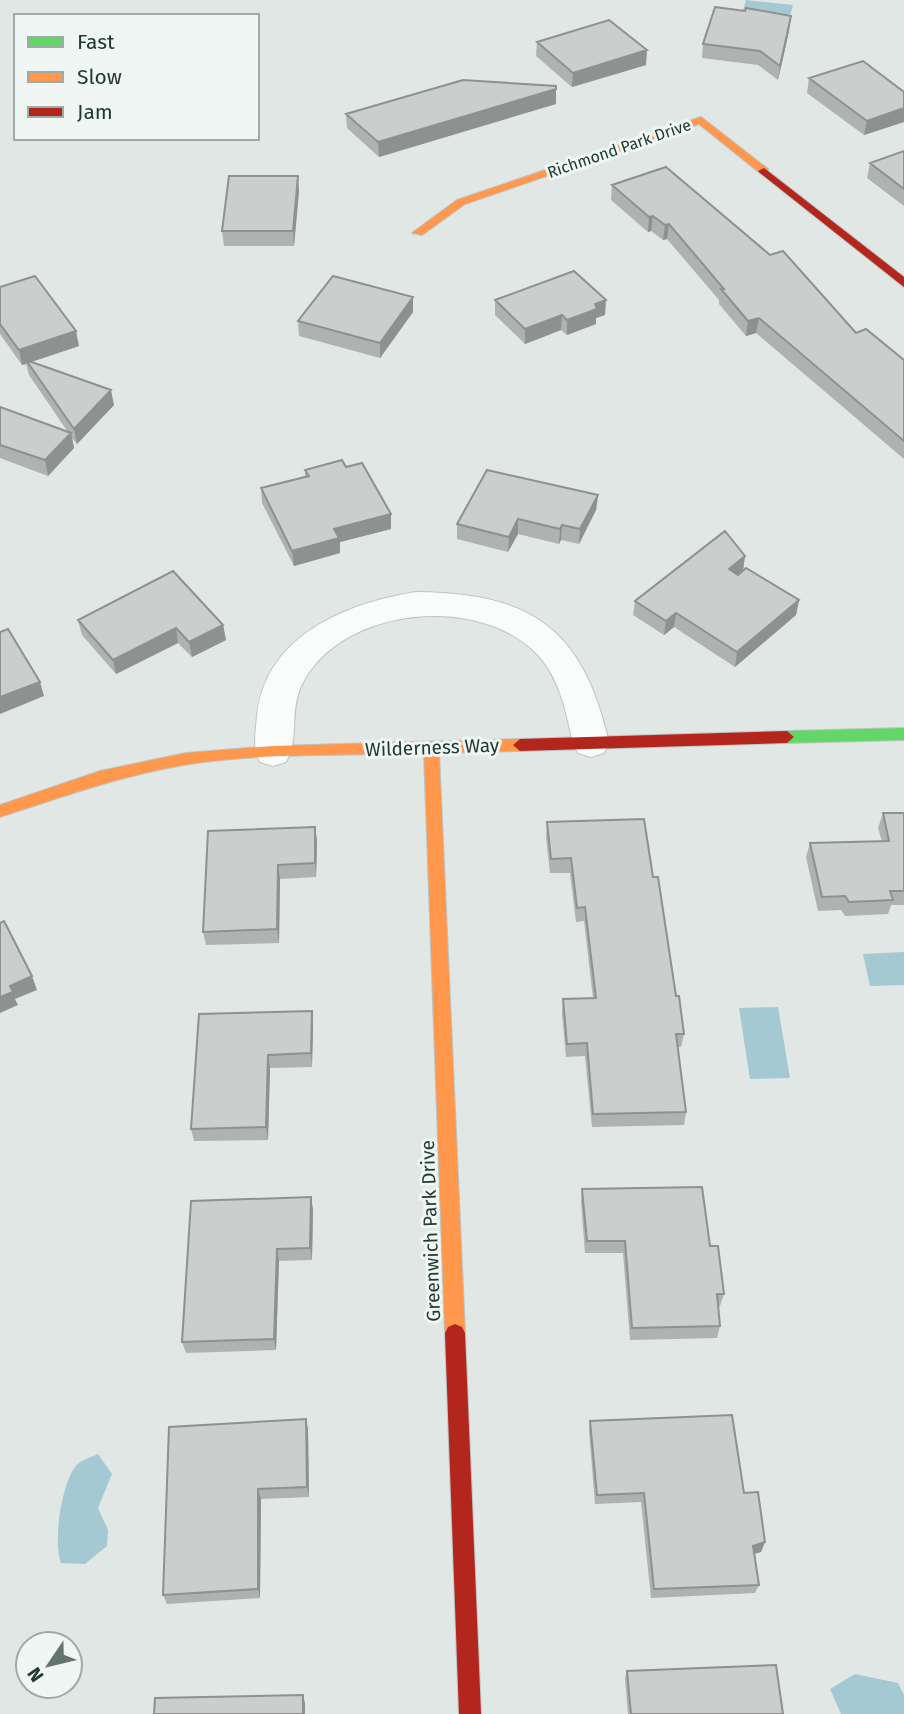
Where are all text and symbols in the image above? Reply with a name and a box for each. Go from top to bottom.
legend [14,14,259,140]
text: Fast [77,29,115,55]
text: Slow [77,64,122,90]
text: Jam [77,99,113,125]
street label: Richmond Park Drive [545,115,694,182]
street label: Wilderness Way [365,734,500,761]
street label: Greenwich Park Drive [416,1140,445,1322]
north arrow [14,1630,84,1700]
text: N [22,1663,49,1686]

